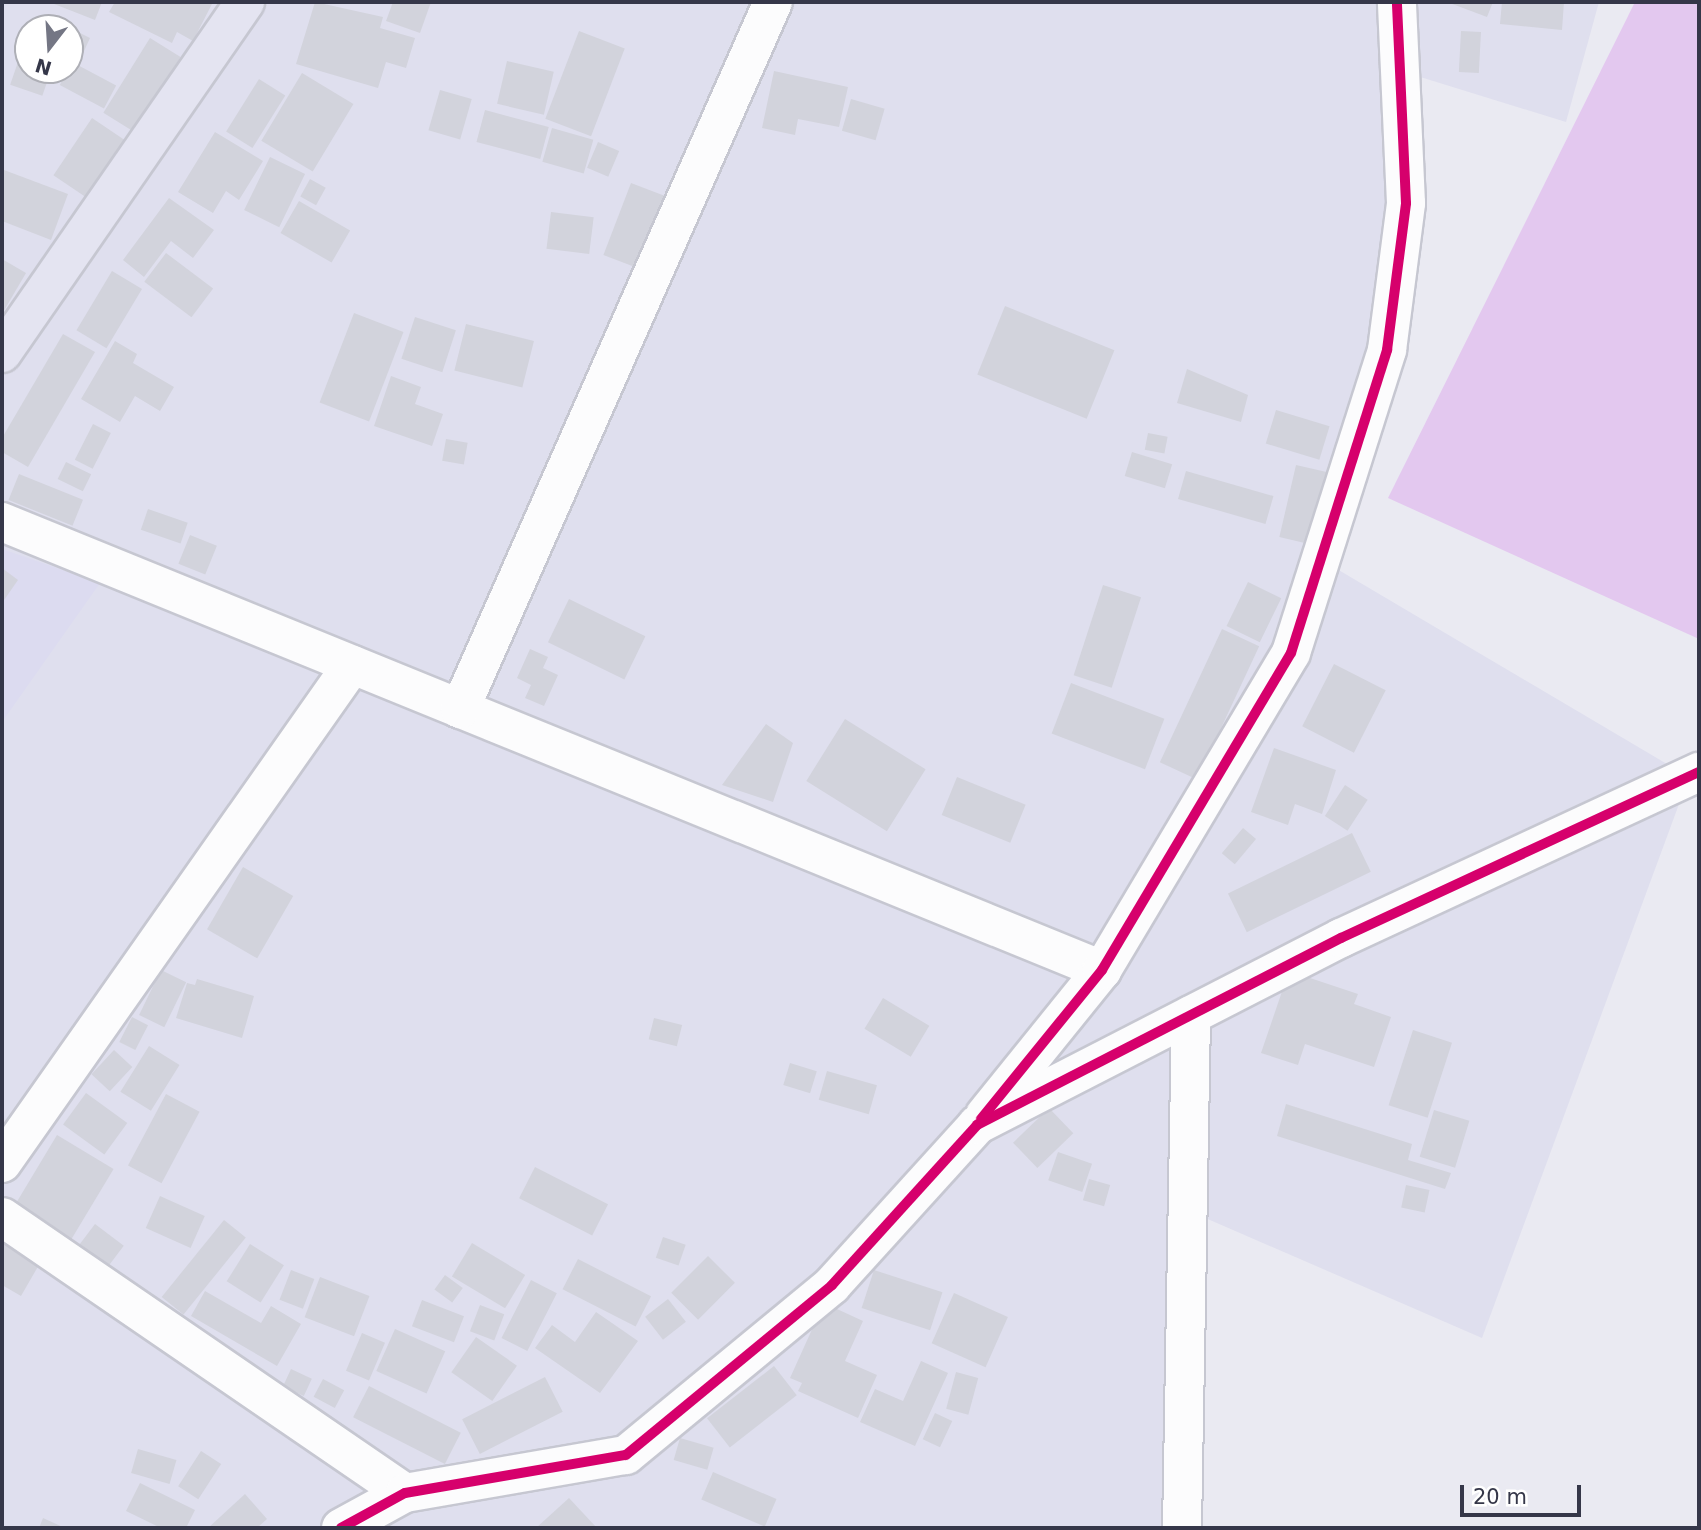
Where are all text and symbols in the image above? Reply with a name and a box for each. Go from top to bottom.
north arrow [14,14,84,84]
text: N [33,54,54,80]
scale bar [1463,1470,1584,1514]
text: 20 m [1473,1485,1527,1509]

